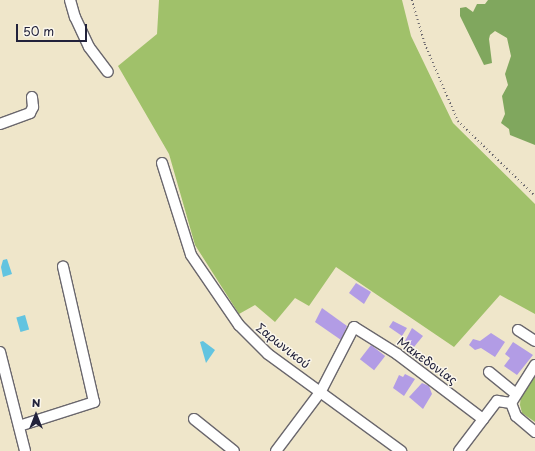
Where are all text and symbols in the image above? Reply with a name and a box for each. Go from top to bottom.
scale bar [18,16,89,42]
text: 50 m [23,22,54,40]
street label: Σαρωνικού [253,320,313,372]
street label: Μακεδονίας [394,334,460,388]
text: N [32,394,40,411]
north arrow [16,395,56,435]

